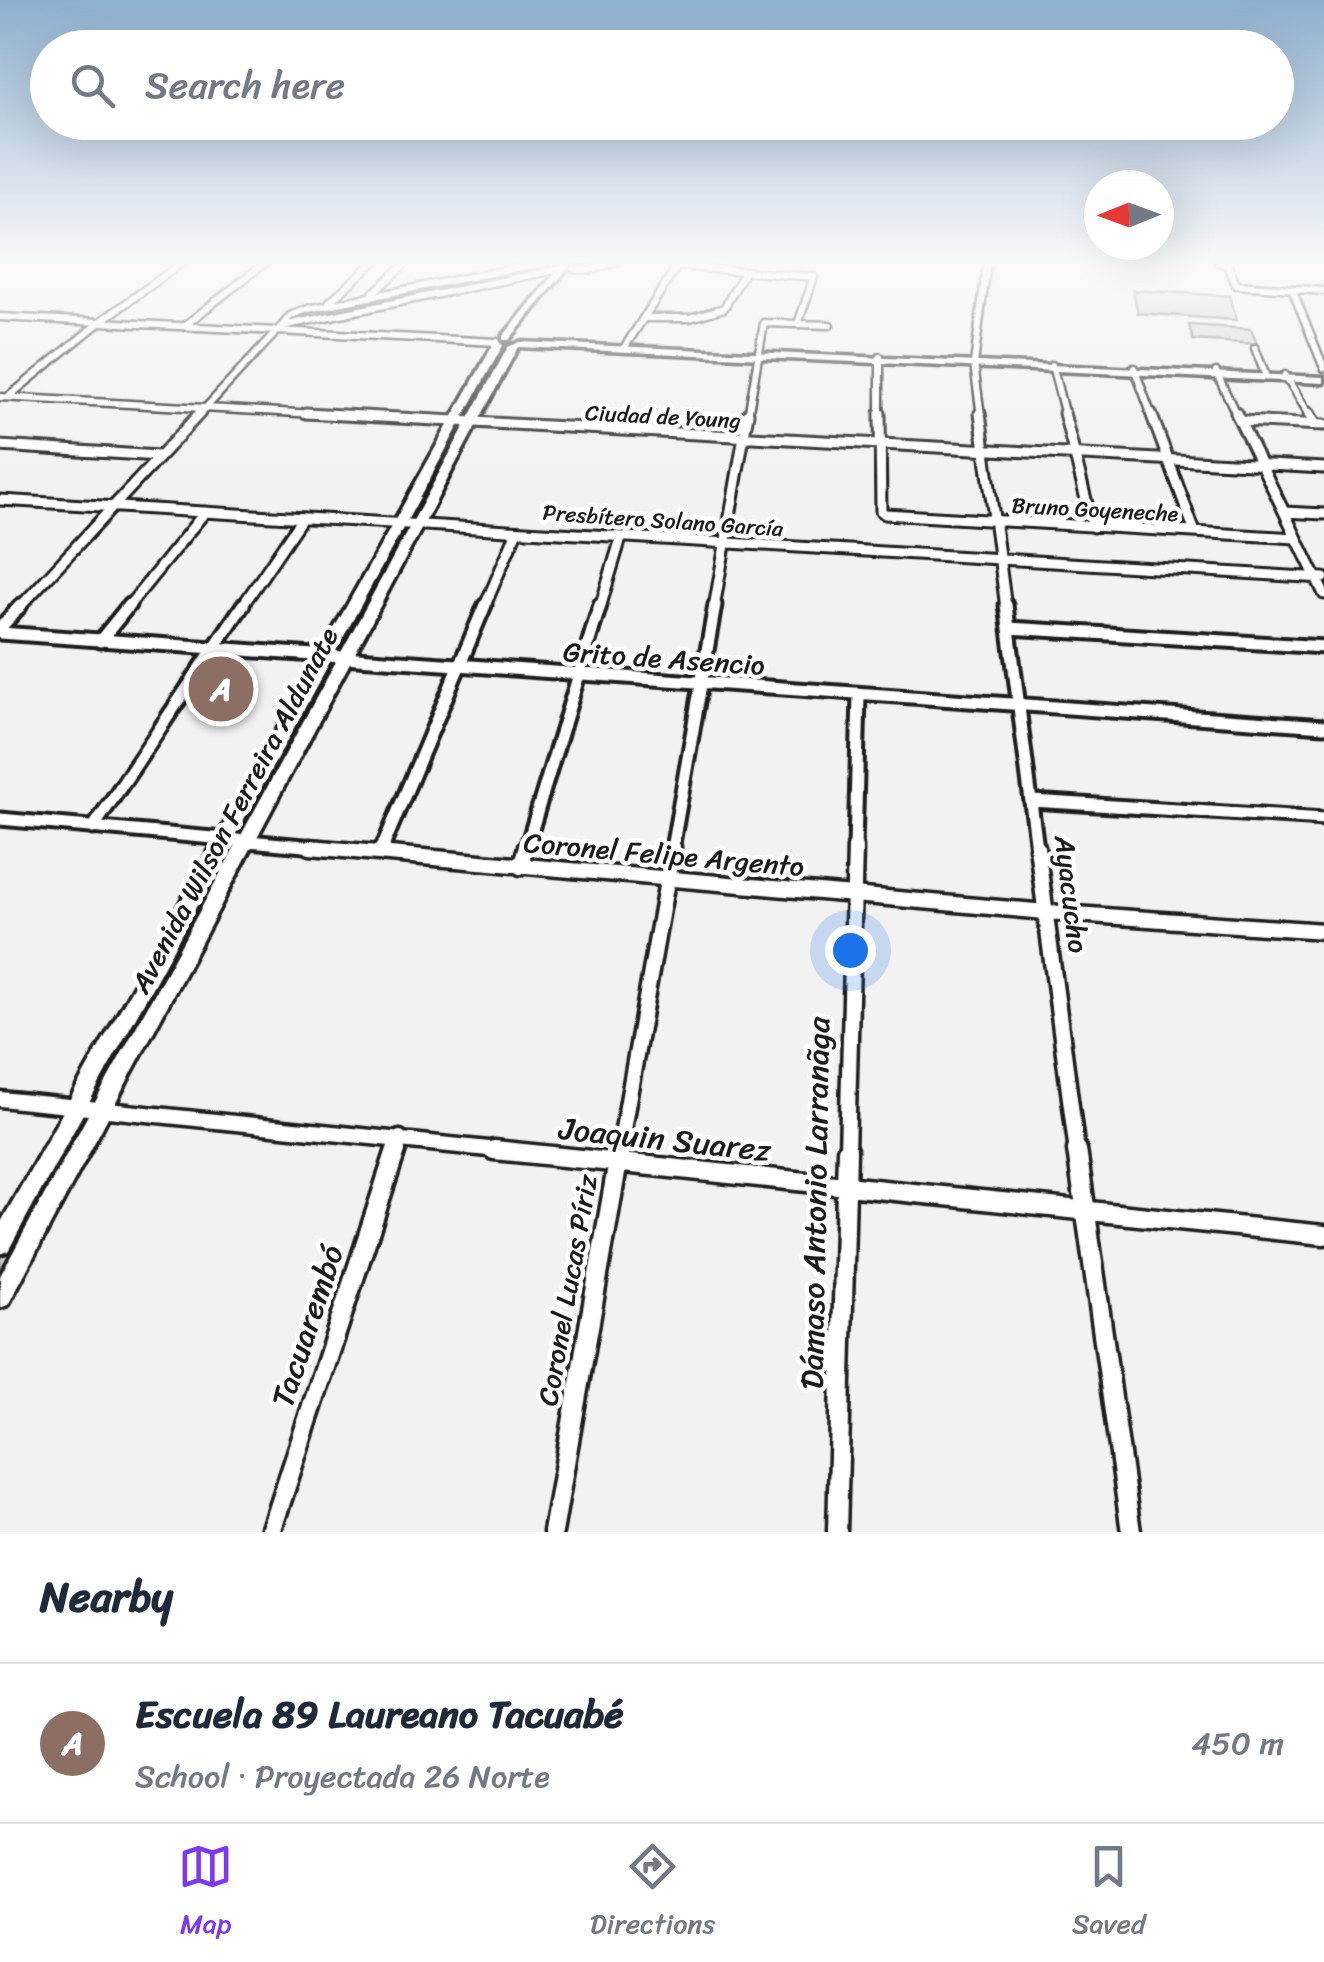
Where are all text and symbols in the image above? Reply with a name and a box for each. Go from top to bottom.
search box [30,30,1294,140]
text: Search here [145,52,345,119]
icon: search [65,58,120,113]
north arrow [1084,170,1174,260]
street label: Ciudad de Young [584,393,742,440]
street label: Bruno Goyeneche [1011,486,1180,533]
street label: Presbítero Solano García [541,493,785,548]
street label: Avenida Wilson Ferreira Aldunate [123,621,345,999]
street label: Grito de Asencio [561,627,767,690]
pin: A [188,652,254,726]
street label: Coronel Felipe Argento [522,818,806,891]
street label: Ayacucho [1040,831,1103,956]
your location [825,925,876,976]
street label: Dámaso Antonio Larranãga [784,1015,847,1390]
street label: Joaquin Suarez [555,1100,774,1179]
street label: Coronel Lucas Píriz [523,1170,612,1410]
street label: Tacuarembó [254,1237,361,1415]
text: Nearby [40,1560,173,1634]
text: Escuela 89 Laureano Tacuabé [135,1681,624,1748]
text: A [62,1715,83,1772]
text: 450 m [1191,1715,1284,1772]
text: School · Proyectada 26 Norte [135,1748,550,1805]
tab: Map [178,1839,233,1948]
tab: Directions [590,1839,715,1948]
tab: Saved [1072,1839,1146,1948]

